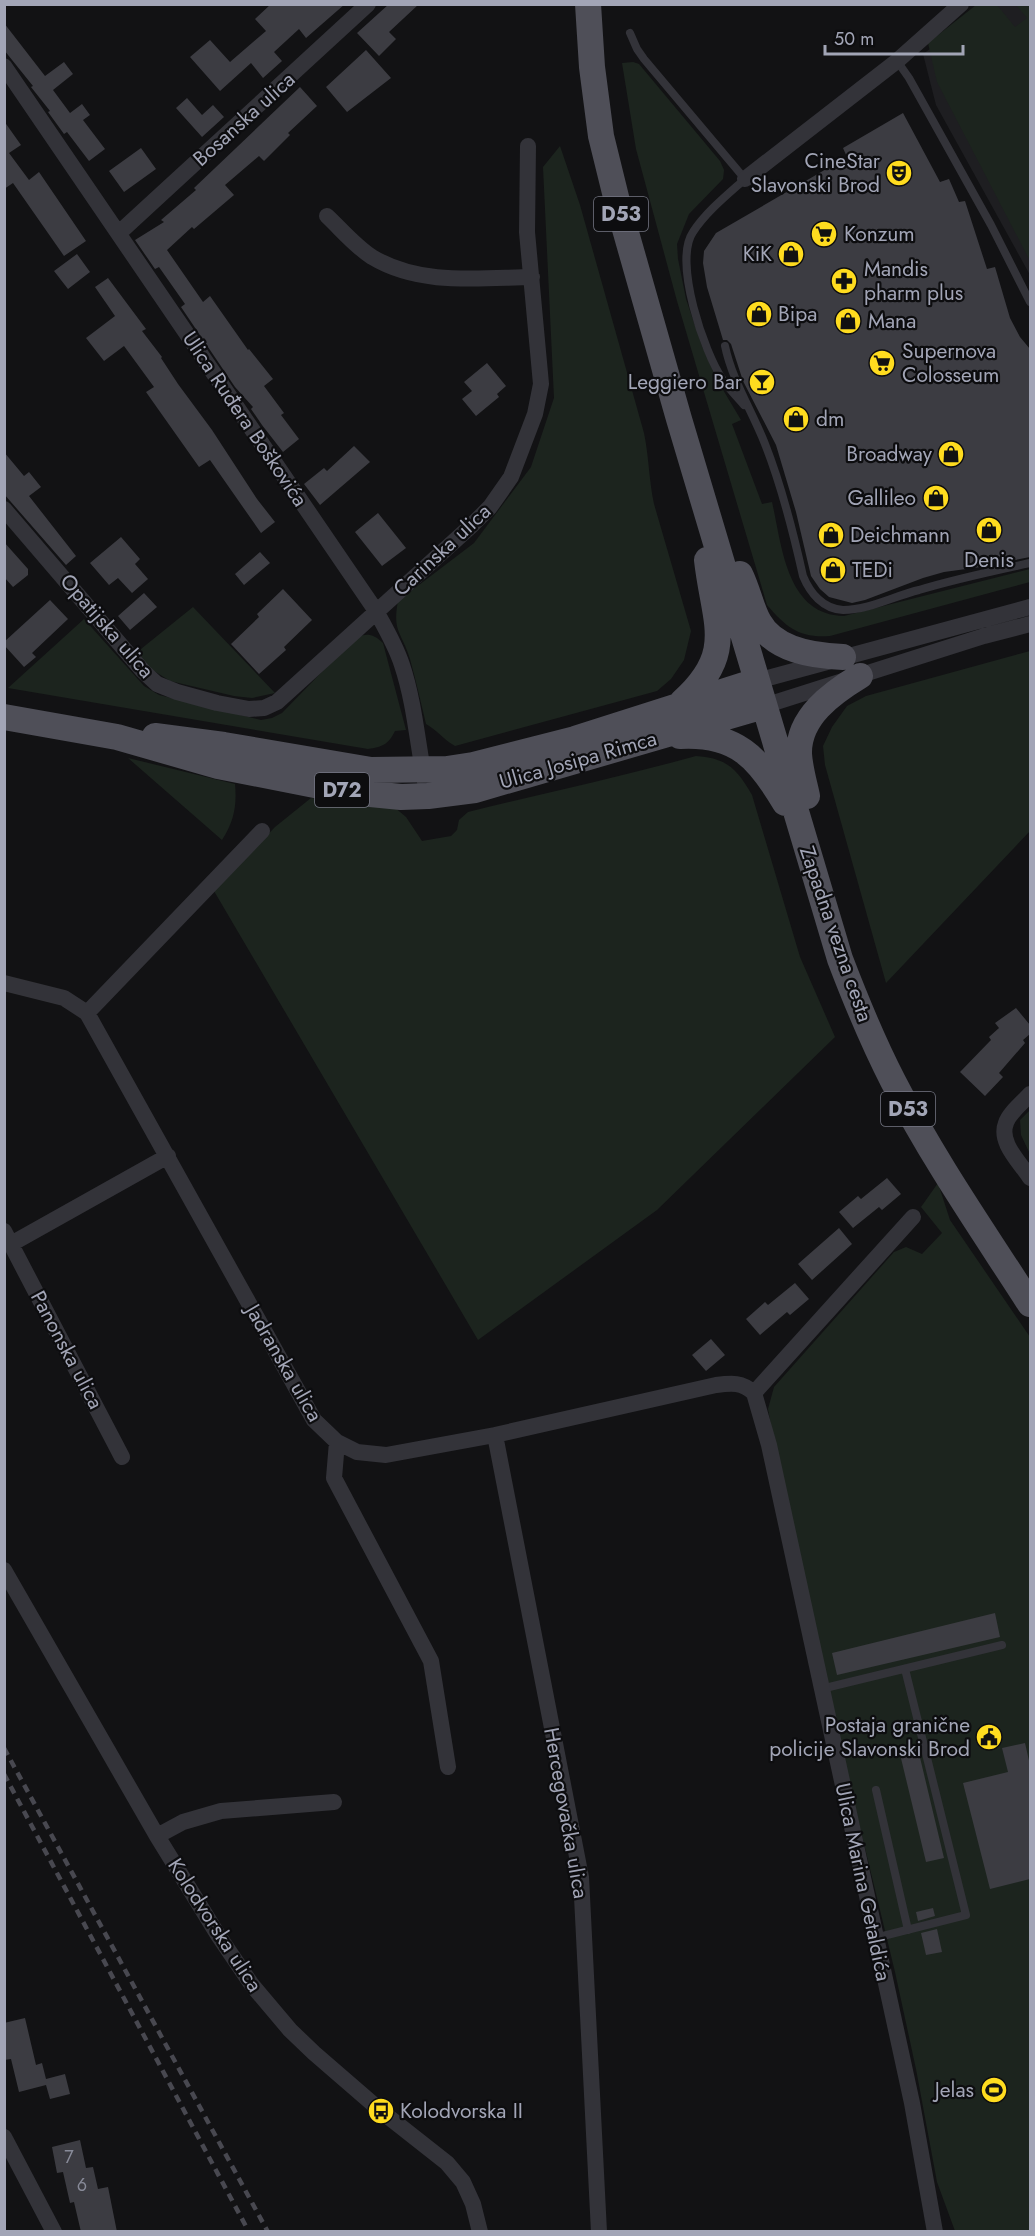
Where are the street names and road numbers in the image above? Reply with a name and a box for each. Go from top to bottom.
street label: Bosanska ulica [186,65,302,173]
road number: D53 [594,197,648,231]
street label: Ulica Ruđera Boškovića [175,325,315,513]
street label: Carinska ulica [387,497,497,603]
street label: Opatijska ulica [53,567,161,685]
street label: Ulica Josipa Rimca [496,723,660,797]
road number: D72 [315,773,369,807]
street label: Zapadna vezna cesta [792,842,880,1026]
road number: D53 [881,1092,935,1126]
street label: Panonska ulica [23,1286,111,1414]
street label: Jadranska ulica [237,1296,330,1427]
street label: Hercegovačka ulica [536,1725,596,1901]
street label: Ulica Marina Getaldića [827,1780,899,1984]
street label: Kolodvorska ulica [160,1852,270,1998]

